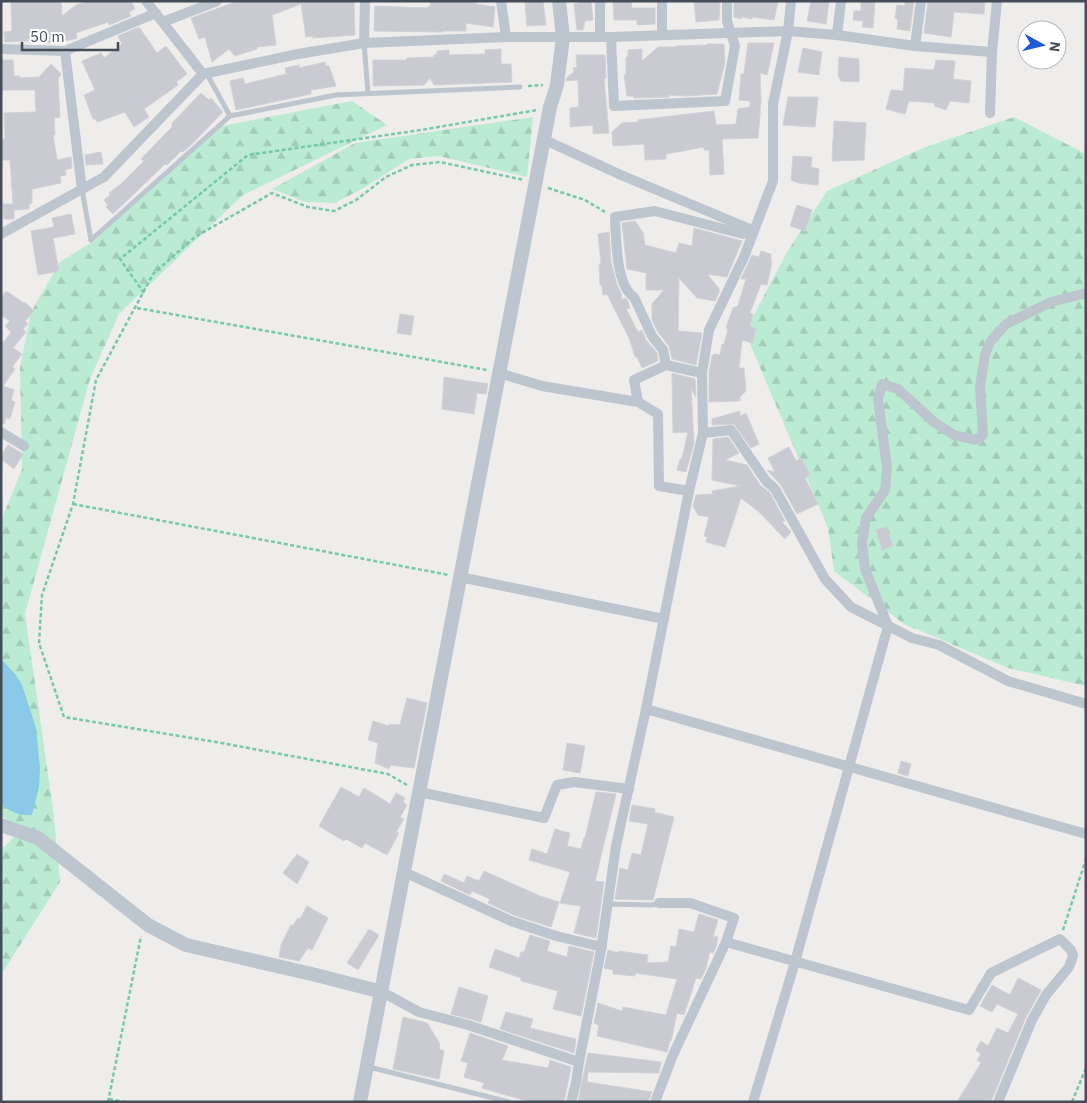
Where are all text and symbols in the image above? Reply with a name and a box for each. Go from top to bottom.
scale bar [22,20,119,52]
north arrow [1017,20,1067,70]
text: 50 m [30,27,65,46]
text: N [1045,41,1064,53]

